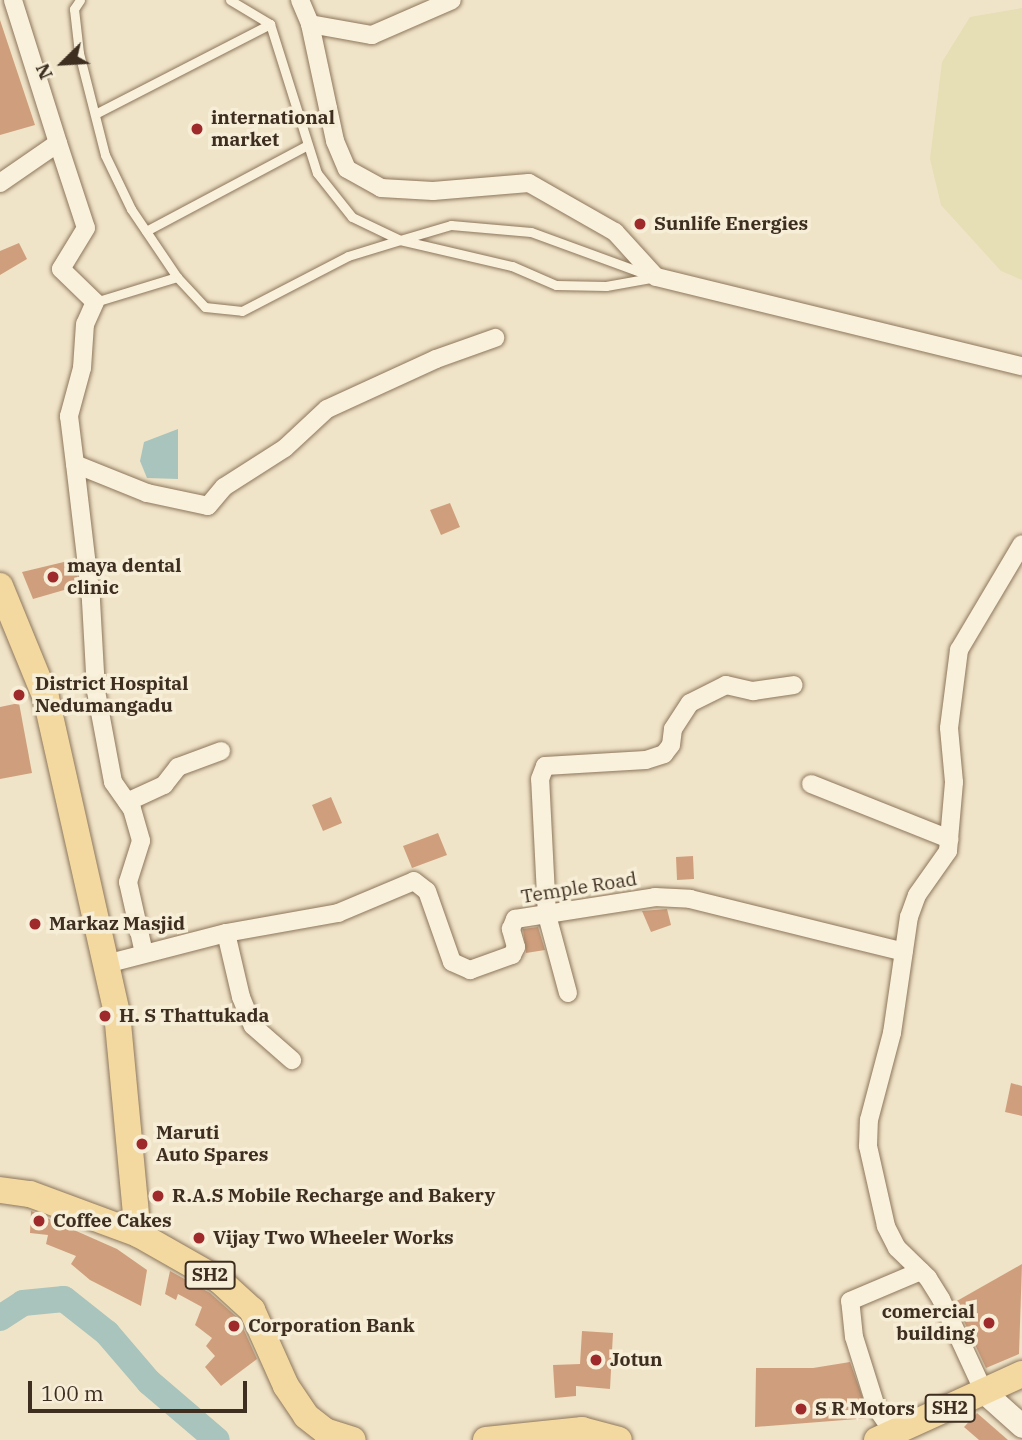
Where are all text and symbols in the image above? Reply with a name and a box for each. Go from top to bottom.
north arrow [28,28,98,98]
text: N [30,60,58,83]
place label: international market [211,107,335,151]
marker: international market [189,121,205,137]
place label: Sunlife Energies [654,213,808,235]
marker: Sunlife Energies [632,216,648,232]
place label: maya dental clinic [67,555,181,599]
marker: maya dental clinic [45,569,61,585]
place label: District Hospital Nedumangadu [35,673,188,717]
marker: District Hospital Nedumangadu [9,685,29,705]
street label: Temple Road [519,868,639,908]
place label: Markaz Masjid [49,913,185,935]
marker: Markaz Masjid [27,916,43,932]
place label: H. S Thattukada [119,1005,269,1027]
marker: H. S Thattukada [97,1008,113,1024]
place label: Maruti Auto Spares [156,1122,268,1166]
marker: Maruti Auto Spares [134,1136,150,1152]
place label: R.A.S Mobile Recharge and Bakery [172,1185,495,1207]
marker: R.A.S Mobile Recharge and Bakery [150,1188,166,1204]
place label: Coffee Cakes [53,1210,172,1232]
marker: Coffee Cakes [31,1213,47,1229]
place label: Vijay Two Wheeler Works [213,1227,454,1249]
marker: Vijay Two Wheeler Works [191,1230,207,1246]
road number: SH2 [184,1260,236,1290]
place label: comercial building [882,1301,975,1345]
place label: Corporation Bank [248,1315,415,1337]
marker: comercial building [981,1315,997,1331]
marker: Corporation Bank [226,1318,242,1334]
place label: Jotun [610,1349,663,1371]
marker: Jotun [588,1352,604,1368]
scale bar [32,1366,250,1410]
text: 100 m [41,1379,104,1407]
road number: SH2 [924,1394,976,1422]
place label: S R Motors [815,1398,915,1420]
marker: S R Motors [793,1401,809,1417]

